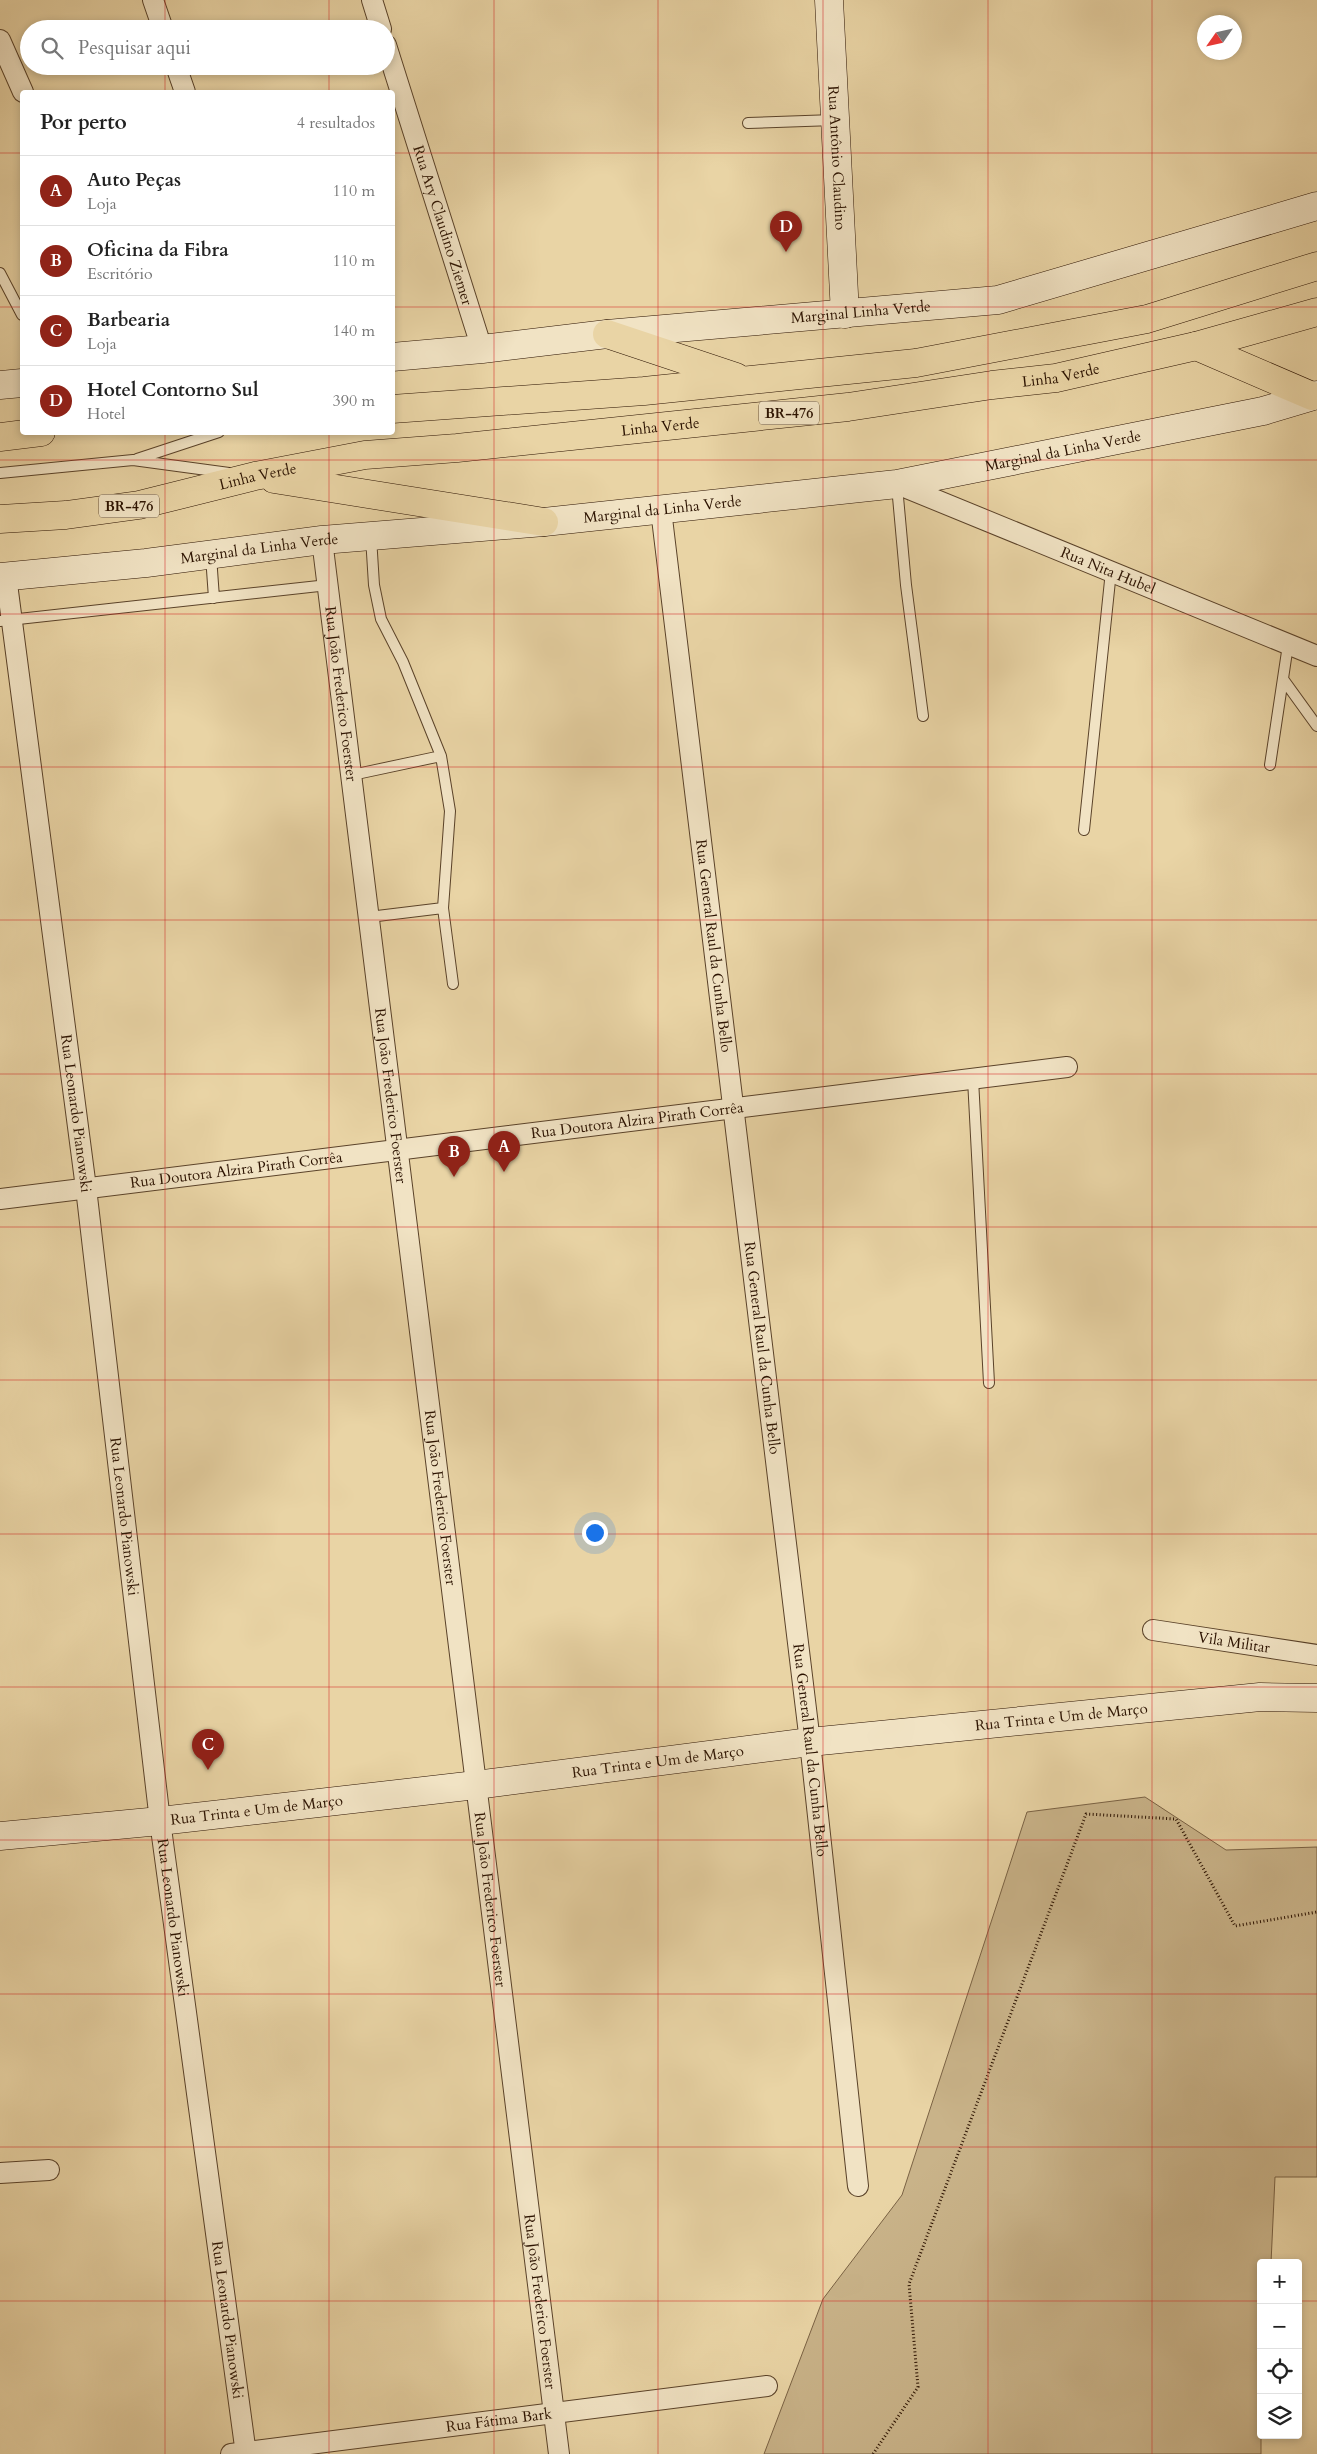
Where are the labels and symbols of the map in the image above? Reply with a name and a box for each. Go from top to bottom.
north arrow [1197,15,1242,60]
street label: Rua Antônio Claudino [823,85,851,231]
street label: Rua Ary Claudino Ziemer [408,143,478,308]
pin: D [770,211,802,252]
street label: Marginal Linha Verde [790,296,932,328]
street label: Linha Verde [1021,358,1102,392]
road number: BR-476 [759,402,819,424]
street label: Linha Verde [620,413,701,441]
street label: Marginal da Linha Verde [983,426,1143,476]
street label: Linha Verde [217,458,298,495]
street label: Marginal da Linha Verde [582,491,743,528]
road number: BR-476 [99,494,159,518]
street label: Marginal da Linha Verde [179,529,339,568]
street label: Rua Nita Hubel [1058,542,1159,599]
street label: Rua João Frederico Foerster [320,605,362,783]
street label: Rua General Raul da Cunha Bello [691,838,737,1053]
street label: Rua João Frederico Foerster [370,1007,412,1185]
street label: Rua Leonardo Pianowski [56,1033,96,1194]
street label: Rua Doutora Alzira Pirath Corrêa [530,1097,745,1143]
pin: A [488,1131,520,1172]
pin: B [438,1136,470,1177]
street label: Rua Doutora Alzira Pirath Corrêa [129,1147,344,1193]
street label: Rua General Raul da Cunha Bello [740,1240,785,1455]
street label: Rua João Frederico Foerster [420,1409,461,1587]
street label: Rua Leonardo Pianowski [105,1436,144,1597]
your location [582,1520,608,1546]
street label: Vila Militar [1197,1627,1272,1658]
street label: Rua General Raul da Cunha Bello [788,1642,832,1858]
street label: Rua Trinta e Um de Março [974,1698,1148,1735]
pin: C [192,1729,224,1770]
street label: Rua Trinta e Um de Março [570,1741,745,1783]
street label: Rua Trinta e Um de Março [169,1790,344,1830]
street label: Rua João Frederico Foerster [470,1811,511,1989]
street label: Rua Leonardo Pianowski [152,1837,194,1998]
street label: Rua João Frederico Foerster [519,2213,561,2391]
street label: Rua Leonardo Pianowski [207,2240,248,2400]
street label: Rua Fátima Bark [445,2403,553,2437]

